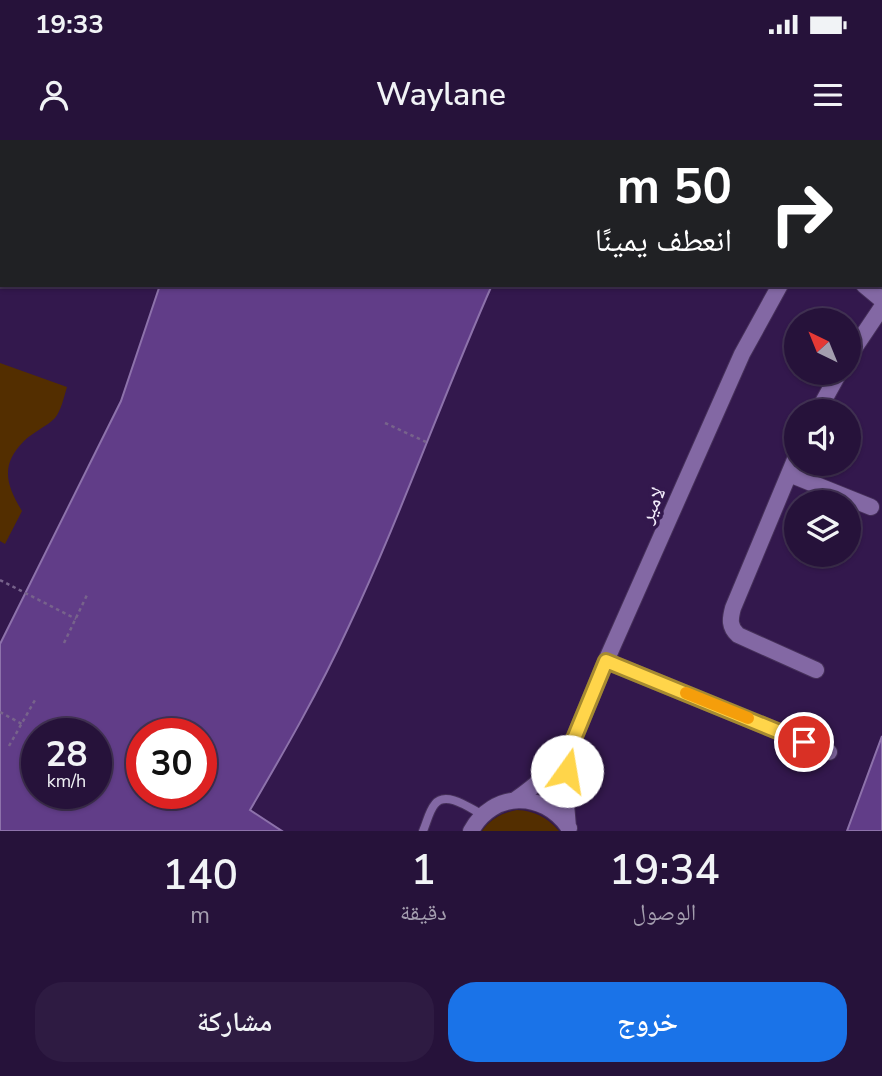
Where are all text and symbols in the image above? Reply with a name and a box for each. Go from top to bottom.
text: 19:33 [35,7,104,42]
text: Waylane [376,73,506,116]
icon: person [35,76,73,114]
icon: menu [809,76,847,114]
text: 50 m [617,153,732,220]
icon: right [756,168,847,259]
text: انعطف يمينًا [595,219,732,262]
north arrow [784,308,861,385]
map controls [784,308,861,567]
button: sound [784,399,861,476]
street label: لامير [631,483,672,528]
button: layers [784,490,861,567]
pin [774,712,834,772]
speed limit sign: 30 [126,718,217,809]
icon: arrive [785,723,823,761]
text: 28 [45,731,88,778]
position arrow [530,734,604,808]
text: km/h [47,769,86,793]
text: 1 [411,842,436,899]
text: 19:34 [609,842,720,899]
text: 140 [162,847,238,904]
text: دقيقة [400,897,447,928]
text: الوصول [633,897,696,928]
text: m [190,900,210,931]
button: مشاركة [35,982,434,1062]
button: خروج [448,982,847,1062]

